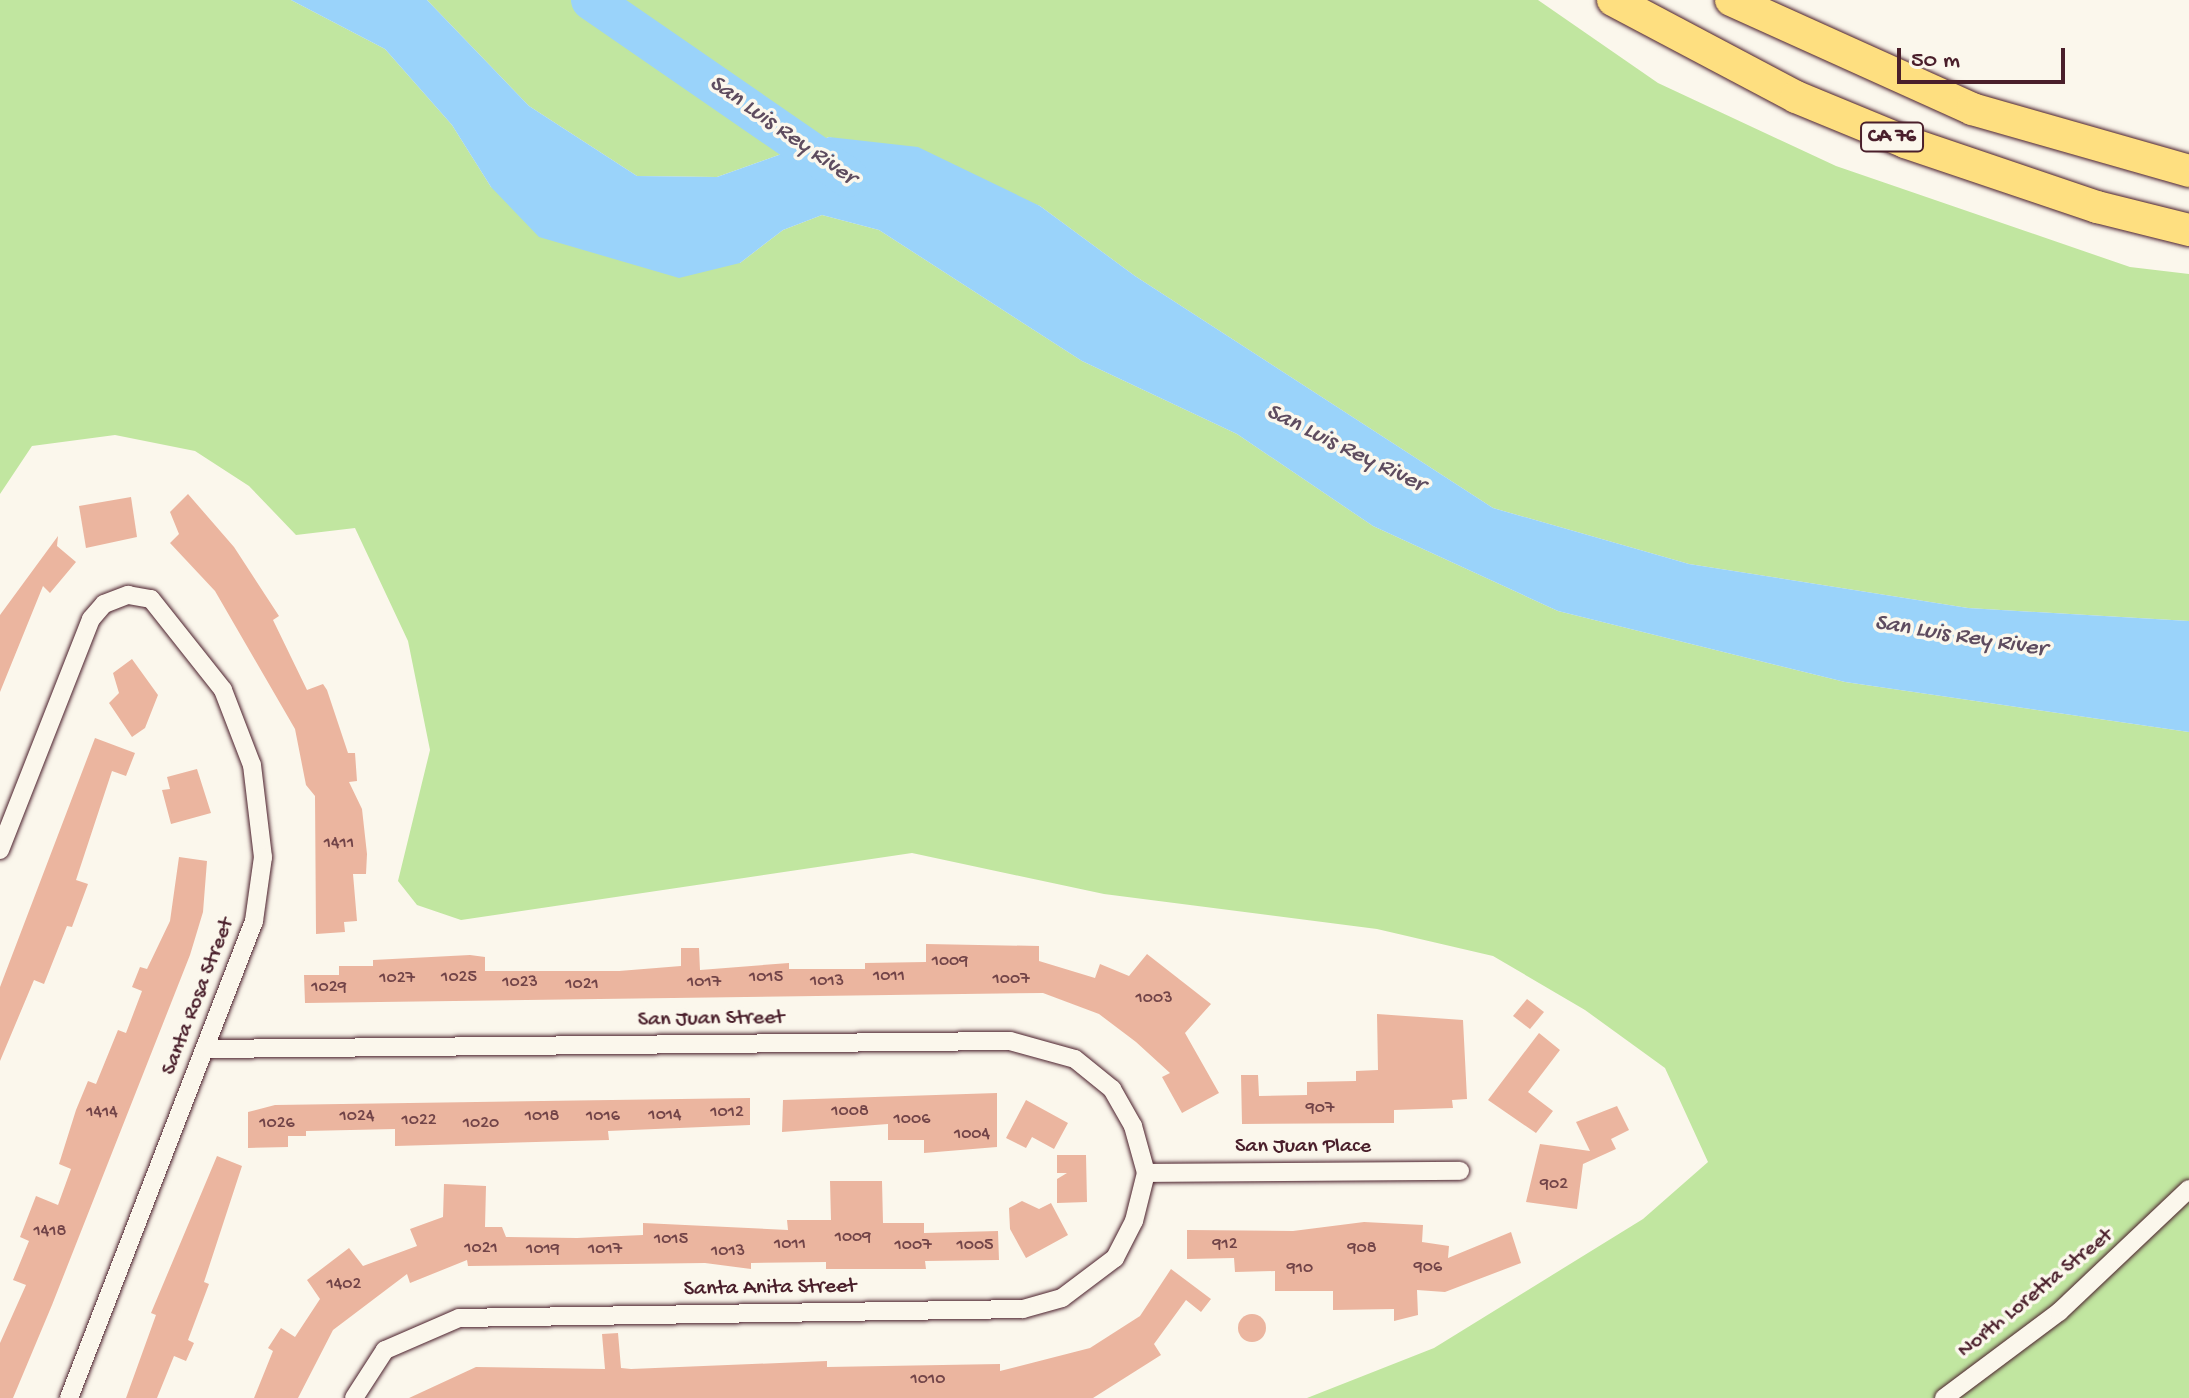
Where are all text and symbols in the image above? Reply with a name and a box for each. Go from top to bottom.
scale bar [1901,32,2069,82]
text: 50 m [1911,47,1960,76]
water label: San Luis Rey River [703,70,861,192]
road number: CA 76 [1860,121,1924,153]
water label: San Luis Rey River [1261,398,1429,500]
water label: San Luis Rey River [1872,609,2048,665]
house number: 1411 [324,833,354,855]
street label: Santa Rosa Street [157,915,241,1079]
house number: 1009 [932,951,968,973]
house number: 1011 [873,966,905,988]
house number: 1025 [441,967,477,989]
house number: 1015 [749,967,783,989]
house number: 1027 [379,968,415,990]
house number: 1007 [992,969,1030,991]
house number: 1013 [810,971,844,993]
house number: 1023 [502,972,538,994]
house number: 1017 [687,972,721,994]
house number: 1021 [565,974,599,996]
house number: 1029 [311,977,347,999]
house number: 1003 [1135,988,1173,1010]
street label: San Juan Street [637,1006,785,1034]
house number: 907 [1306,1098,1334,1120]
house number: 1008 [831,1101,869,1123]
house number: 1414 [86,1102,118,1124]
house number: 1012 [710,1102,744,1124]
house number: 1014 [648,1105,682,1127]
house number: 1024 [340,1106,374,1128]
house number: 1018 [525,1106,559,1128]
house number: 1016 [586,1106,620,1128]
house number: 1006 [894,1109,930,1131]
house number: 1022 [401,1110,437,1132]
house number: 1026 [259,1113,295,1135]
house number: 1020 [463,1113,499,1135]
house number: 1004 [954,1124,990,1146]
street label: San Juan Place [1235,1135,1371,1161]
house number: 902 [1540,1174,1568,1196]
house number: 1418 [34,1221,66,1243]
street label: North Loretta Street [1953,1223,2119,1365]
house number: 1009 [835,1227,871,1249]
house number: 1015 [654,1229,688,1251]
house number: 1011 [774,1234,806,1256]
house number: 912 [1212,1234,1238,1256]
house number: 1007 [894,1235,932,1257]
house number: 1005 [956,1235,994,1257]
house number: 1021 [464,1238,498,1260]
house number: 908 [1347,1238,1377,1260]
house number: 1019 [526,1239,560,1261]
house number: 1017 [588,1239,622,1261]
house number: 1013 [711,1241,745,1263]
house number: 906 [1414,1257,1442,1279]
house number: 910 [1287,1258,1313,1280]
house number: 1402 [327,1274,361,1296]
street label: Santa Anita Street [684,1274,856,1304]
house number: 1010 [911,1369,945,1391]

